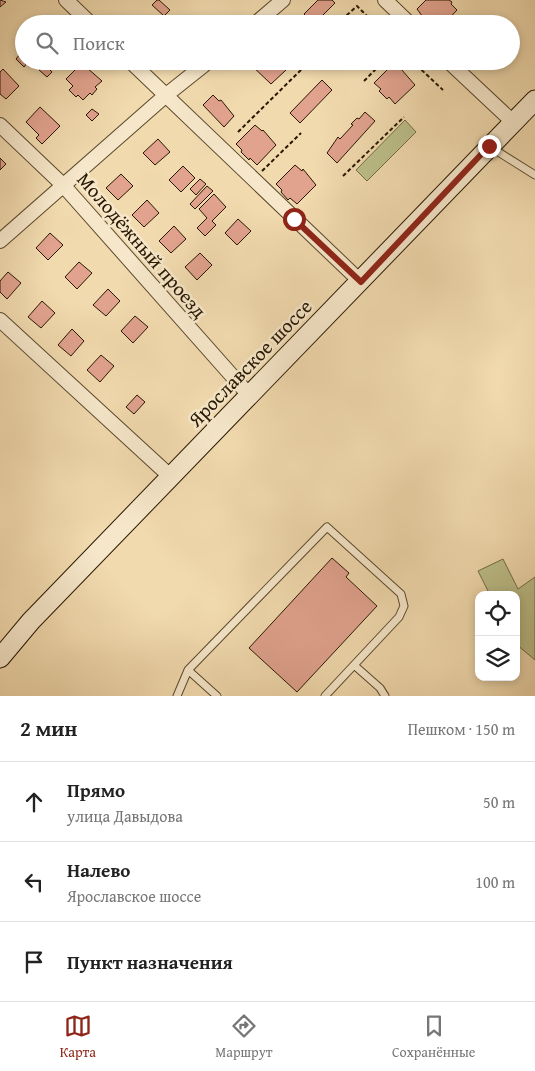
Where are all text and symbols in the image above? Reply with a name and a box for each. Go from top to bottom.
search box [15,15,520,70]
icon: search [33,29,61,57]
text: Поиск [73,29,125,57]
route end [478,135,501,158]
street label: Молодёжный проезд [71,165,214,324]
route start [283,208,306,231]
street label: Ярославское шоссе [180,292,318,434]
map controls [475,591,520,681]
button: locate [475,591,520,636]
button: layers [475,636,520,681]
text: 2 мин [20,713,77,744]
text: Пешком · 150 m [408,717,515,741]
text: Прямо [67,776,125,804]
icon: ahead [20,788,48,816]
text: 50 m [483,790,515,814]
text: улица Давыдова [67,804,183,828]
text: Налево [67,856,130,884]
icon: left [20,868,48,896]
text: 100 m [475,870,515,894]
text: Ярославское шоссе [67,884,201,908]
icon: arrive [20,948,48,976]
text: Пункт назначения [67,948,233,976]
tab: Карта [60,1012,96,1062]
tab: Маршрут [215,1012,273,1062]
tab: Сохранённые [392,1012,475,1062]

